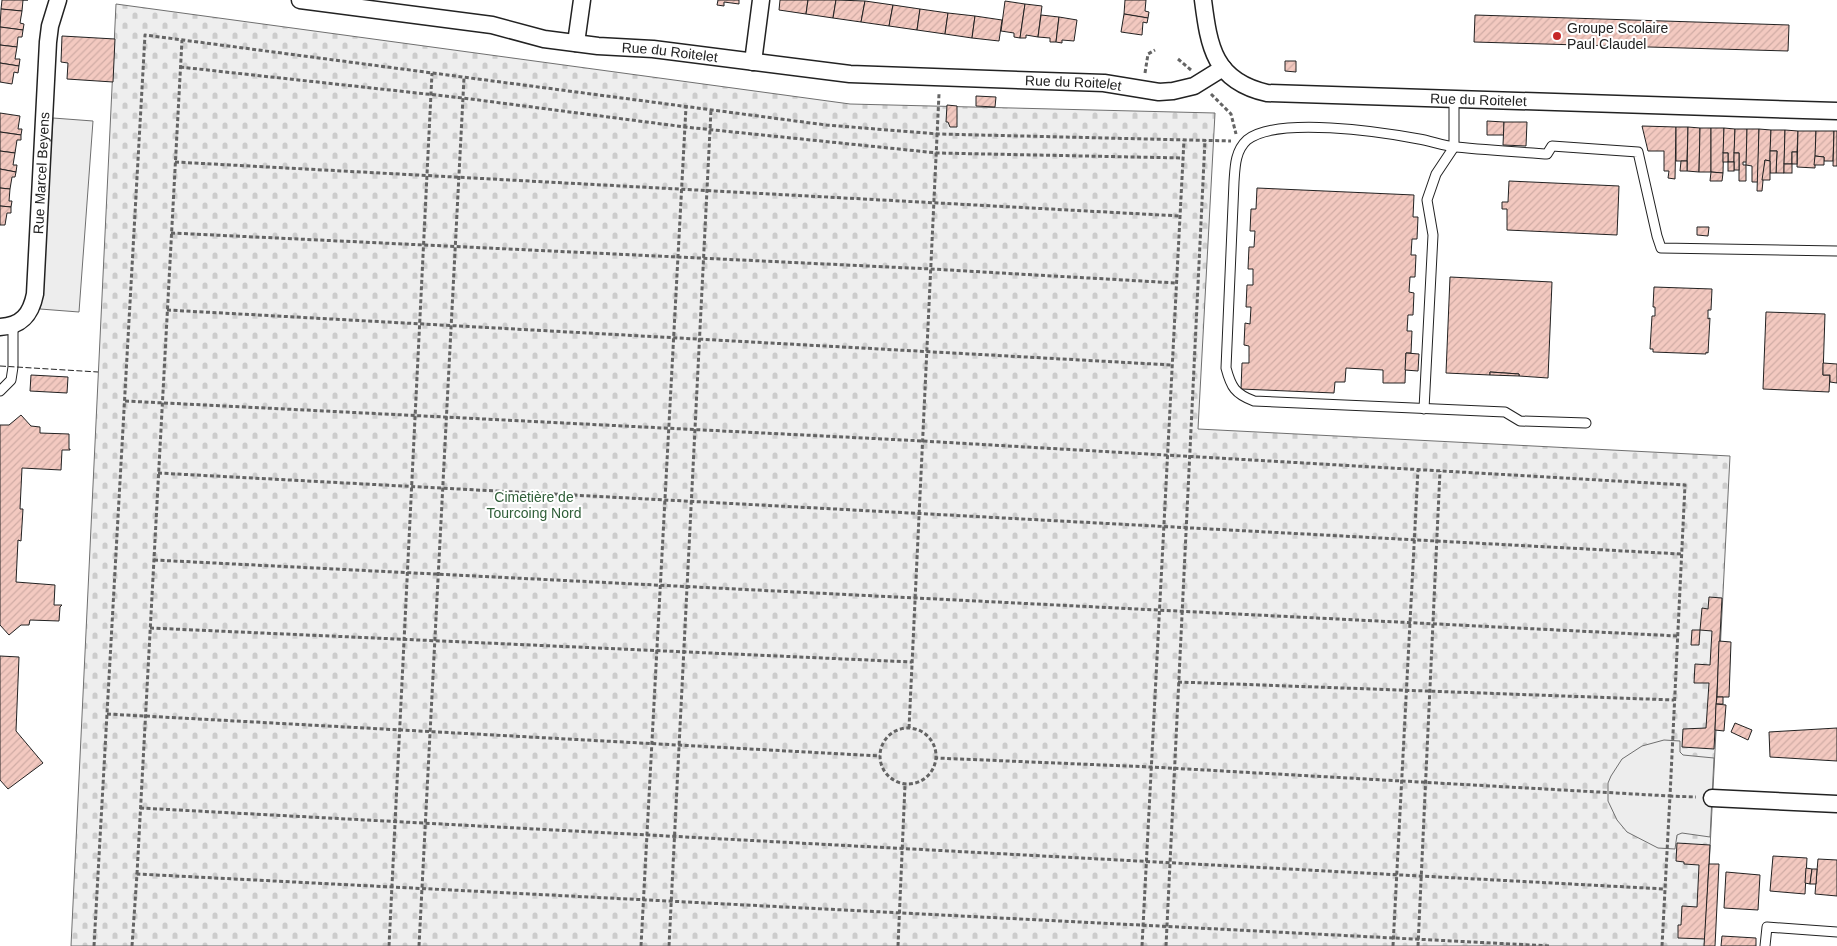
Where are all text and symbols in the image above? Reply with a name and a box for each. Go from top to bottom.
place label: Groupe Scolaire Paul Claudel [1567,20,1668,52]
marker: Groupe Scolaire Paul Claudel [1551,30,1563,42]
street label: Rue du Roitelet [621,39,719,65]
street label: Rue du Roitelet [1025,72,1123,94]
street label: Rue du Roitelet [1430,90,1527,109]
street label: Rue Marcel Beyens [30,112,52,235]
park label: Cimetière de Tourcoing Nord [487,489,581,521]

